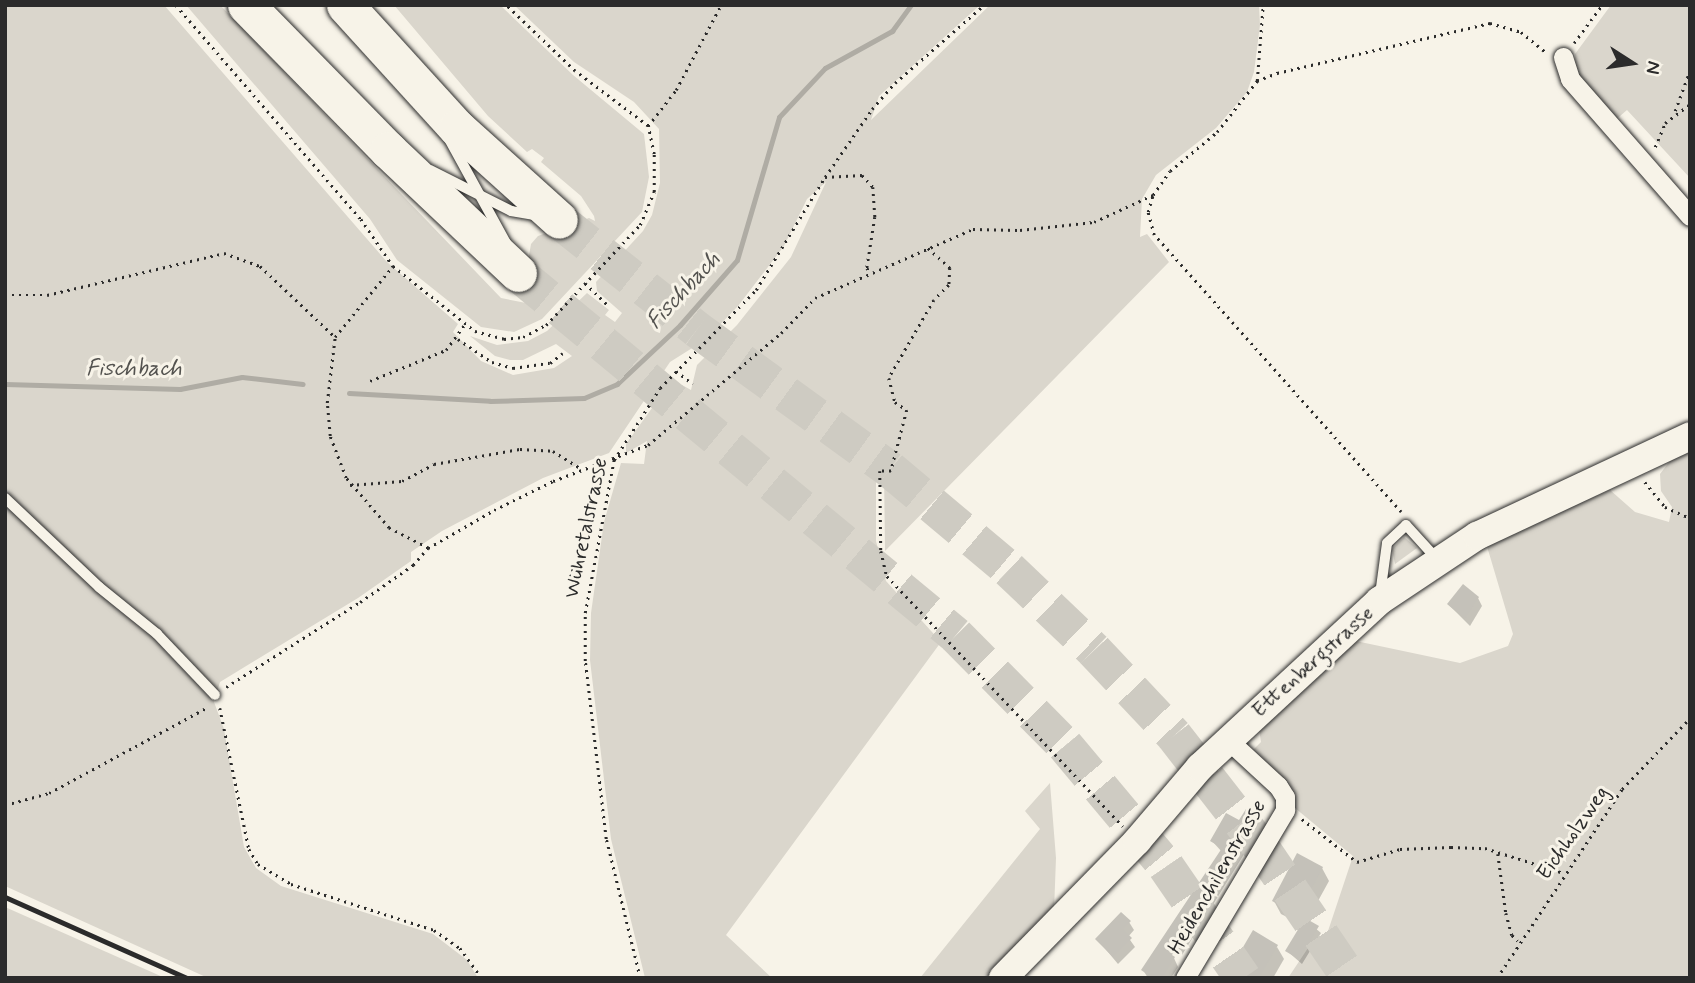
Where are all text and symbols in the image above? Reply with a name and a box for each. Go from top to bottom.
north arrow [1597,28,1667,98]
text: N [1639,59,1667,76]
water label: Fischbach [641,247,727,335]
water label: Fischbach [86,355,182,383]
street label: Wühretalstrasse [559,455,613,601]
street label: Ettenbergstrasse [1247,601,1379,723]
street label: Eichholzweg [1531,781,1615,885]
street label: Heidenchilenstrasse [1163,795,1271,959]

